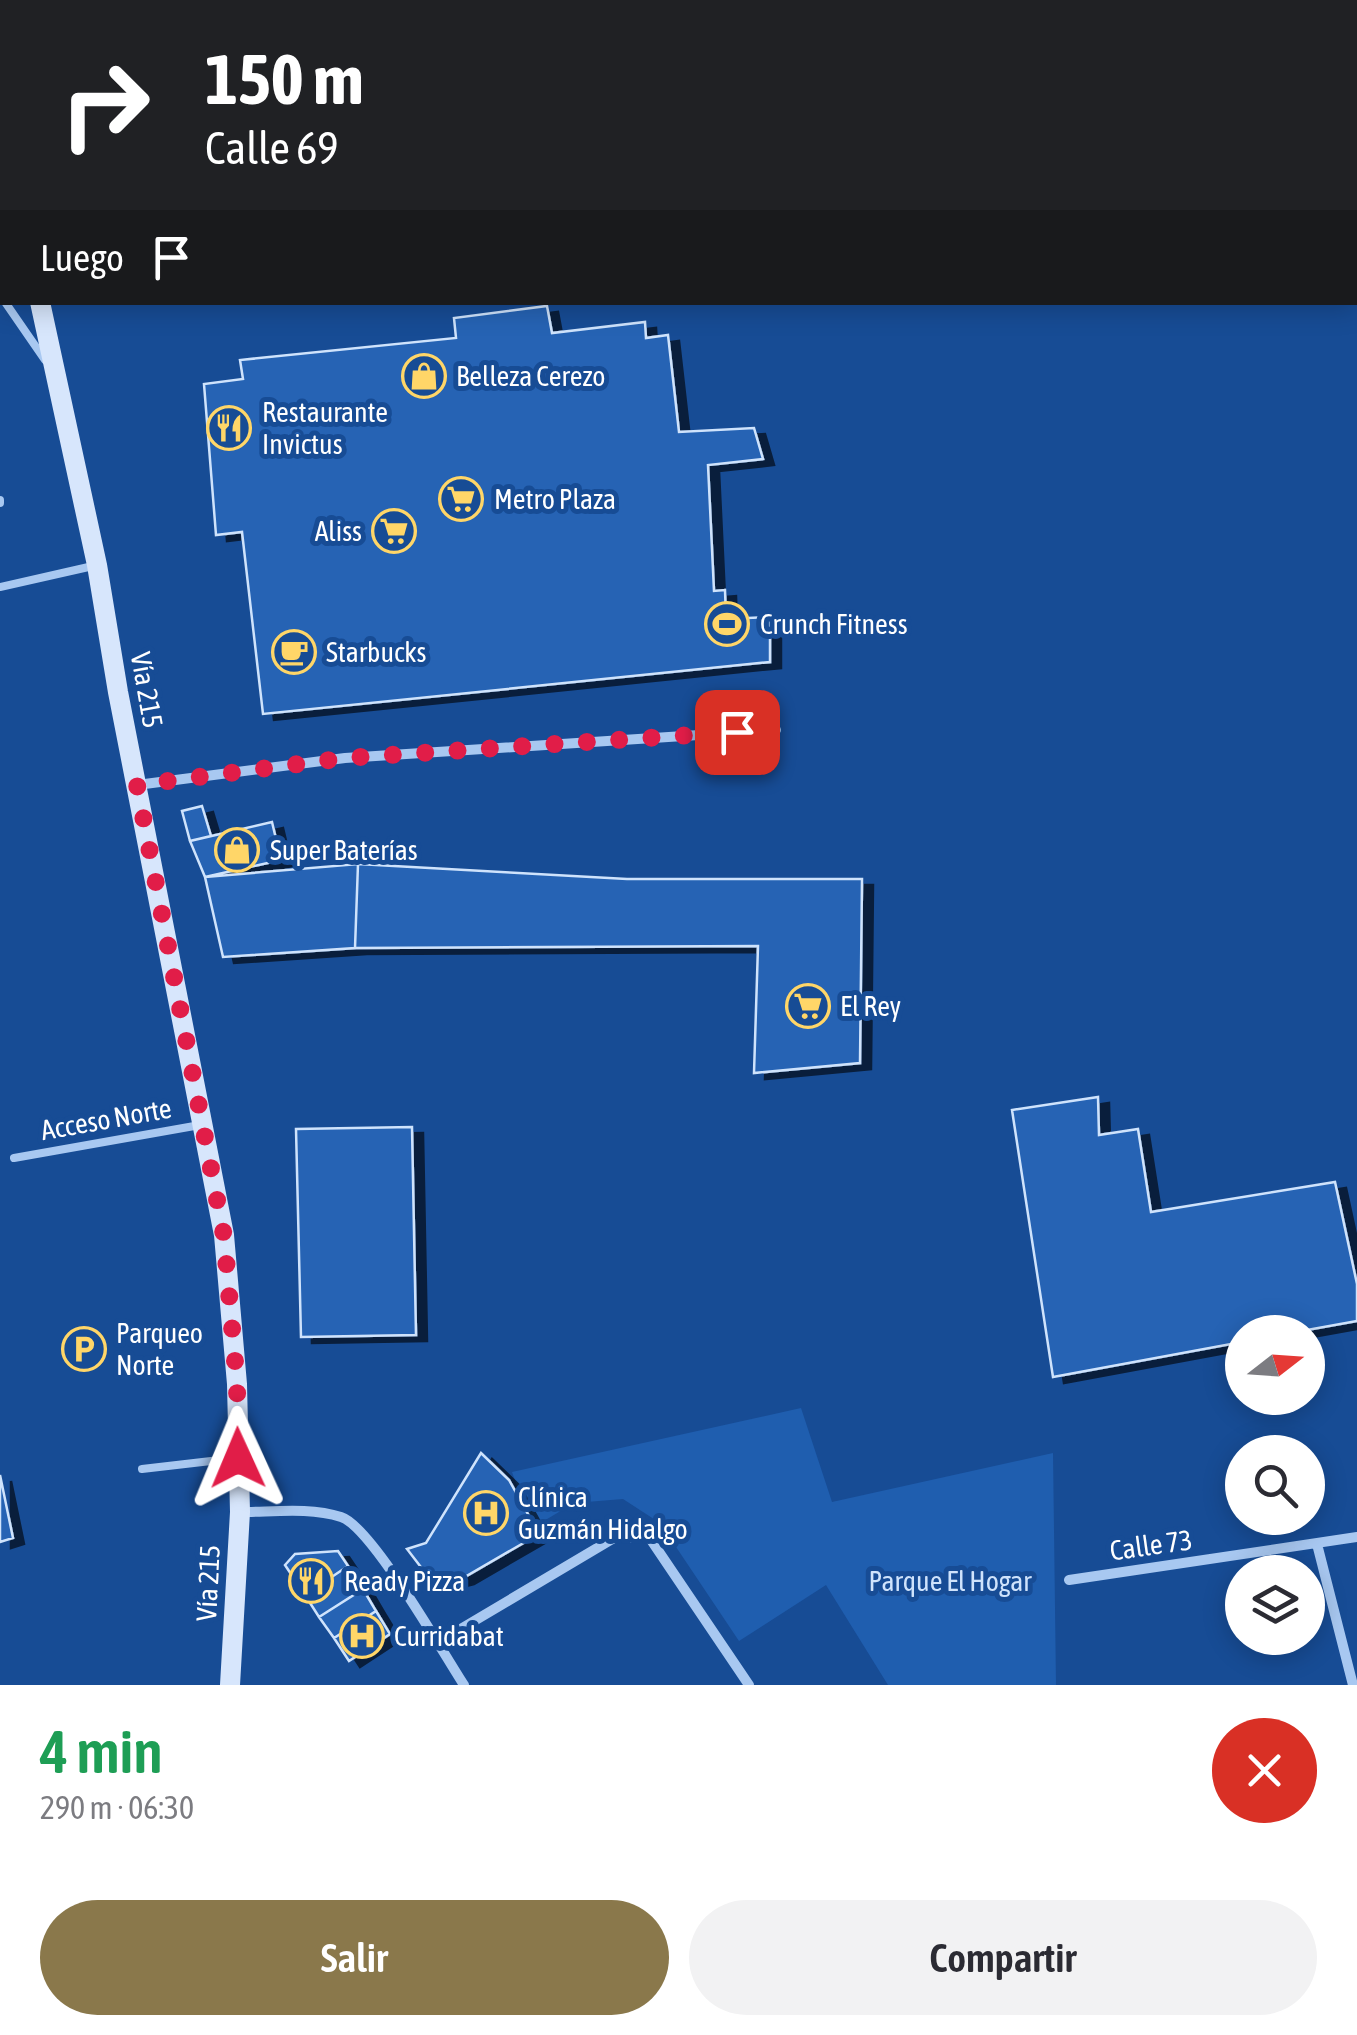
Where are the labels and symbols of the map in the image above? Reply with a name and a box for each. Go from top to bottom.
shop icon: Belleza Cerezo [401,353,447,399]
place label: Belleza Cerezo [456,360,605,392]
place label: Restaurante Invictus [262,396,388,460]
restaurant icon: Restaurante Invictus [206,405,252,451]
supermarket icon: Metro Plaza [438,476,484,522]
place label: Metro Plaza [494,483,616,515]
supermarket icon: Aliss [371,508,417,554]
place label: Aliss [315,515,362,547]
sports icon: Crunch Fitness [704,601,750,647]
place label: Crunch Fitness [760,608,908,640]
cafe icon: Starbucks [271,629,317,675]
place label: Starbucks [326,636,426,668]
street label: Vía 215 [125,650,169,730]
pin [695,690,780,775]
shop icon: Super Baterías [214,827,260,873]
place label: Super Baterías [270,834,418,866]
supermarket icon: El Rey [785,983,831,1029]
place label: El Rey [840,990,901,1022]
street label: Acceso Norte [38,1092,174,1146]
north arrow [1225,1315,1325,1415]
place label: Parqueo Norte [116,1317,203,1381]
parking icon: Parqueo Norte [61,1326,107,1372]
position arrow [186,1406,290,1510]
place label: Clínica Guzmán Hidalgo [518,1481,688,1545]
hospital icon: Clínica Guzmán Hidalgo [463,1490,509,1536]
street label: Calle 73 [1108,1523,1194,1567]
street label: Vía 215 [190,1544,226,1622]
restaurant icon: Ready Pizza [288,1558,334,1604]
place label: Ready Pizza [344,1565,465,1597]
park label: Parque El Hogar [868,1565,1032,1597]
hospital icon: Curridabat [339,1613,385,1659]
place label: Curridabat [394,1620,504,1652]

